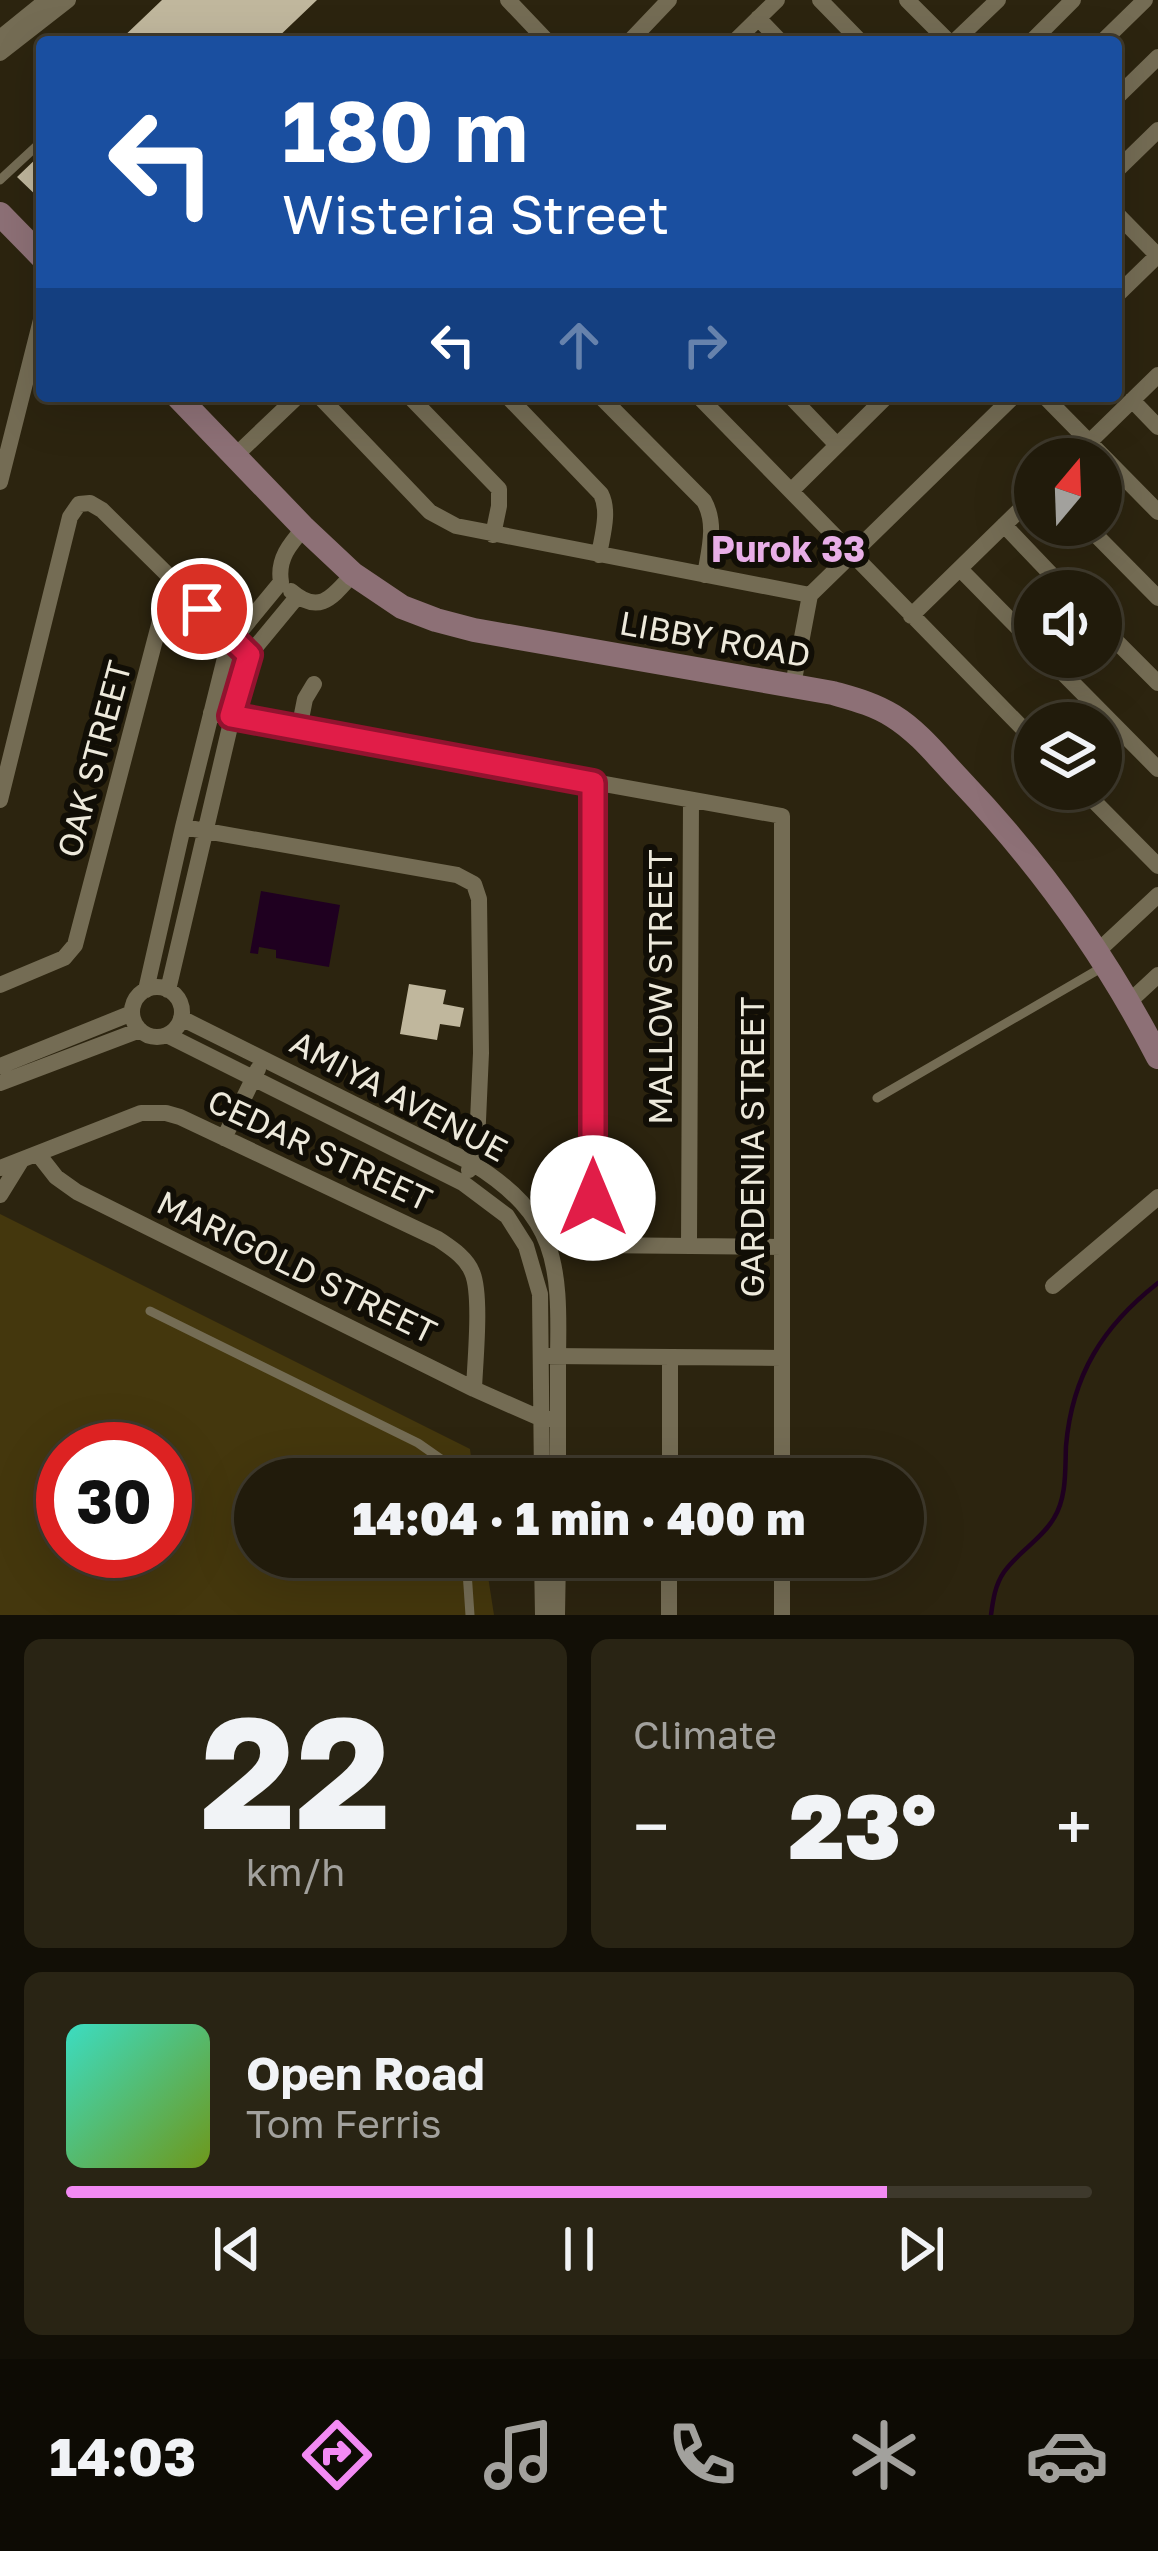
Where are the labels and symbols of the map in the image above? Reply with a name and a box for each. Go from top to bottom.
north arrow [1014,438,1122,546]
district label: Purok 33 [711,527,865,570]
pin [151,558,253,660]
street label: LIBBY ROAD [617,603,813,674]
street label: OAK STREET [49,656,138,861]
street label: MALLOW STREET [640,849,679,1125]
street label: GARDENIA STREET [732,997,771,1297]
street label: AMIYA AVENUE [284,1022,514,1169]
street label: CEDAR STREET [202,1081,438,1218]
position arrow [530,1135,656,1261]
street label: MARIGOLD STREET [151,1182,443,1351]
speed limit sign: 30 [36,1422,192,1578]

